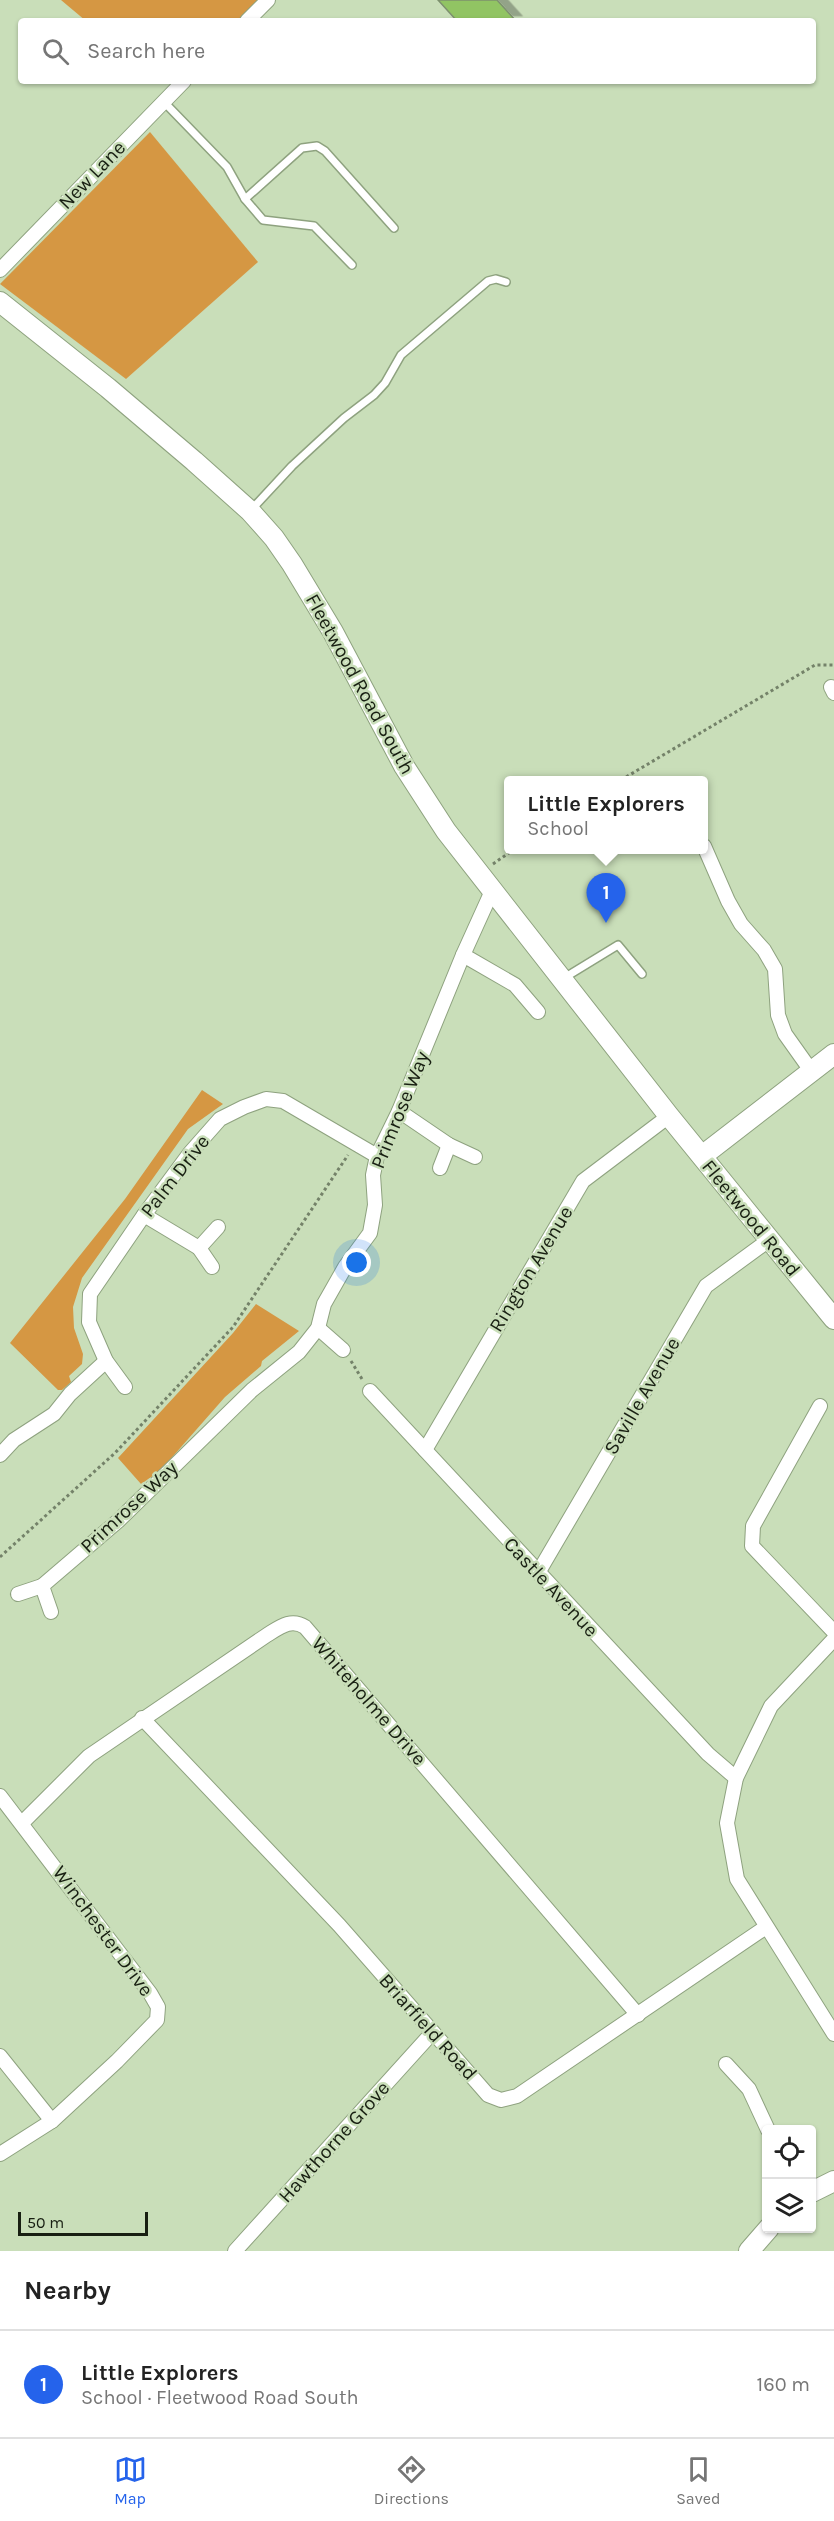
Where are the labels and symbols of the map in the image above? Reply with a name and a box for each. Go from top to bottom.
street label: New Lane [54,136,130,214]
street label: Fleetwood Road South [301,590,419,778]
pin: 1 [586,874,626,923]
street label: Primrose Way [366,1048,434,1172]
street label: Palm Drive [136,1130,214,1222]
street label: Fleetwood Road [697,1155,805,1281]
street label: Rington Avenue [484,1202,578,1336]
your location [342,1248,371,1277]
street label: Saville Avenue [599,1333,685,1459]
street label: Primrose Way [76,1456,182,1558]
street label: Castle Avenue [499,1532,603,1642]
street label: Whiteholme Drive [307,1632,431,1770]
street label: Winchester Drive [48,1861,158,2001]
street label: Briarfield Road [374,1969,482,2085]
street label: Hawthorne Grove [274,2077,394,2207]
scale bar [18,2209,148,2236]

